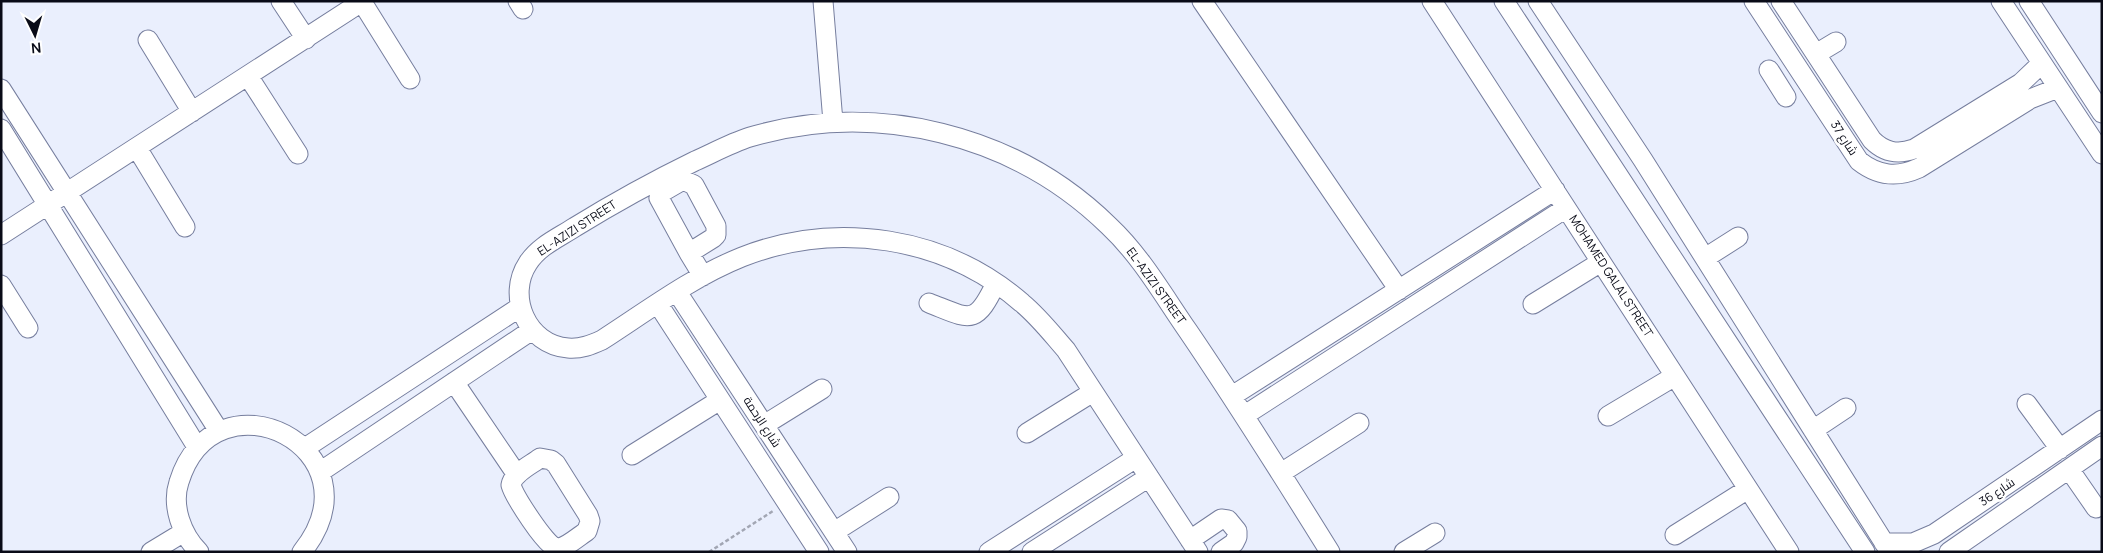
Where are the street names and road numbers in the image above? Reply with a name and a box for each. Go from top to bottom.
street label: شارع 37 [1827,117,1862,158]
street label: EL-AZIZI STREET [534,195,620,260]
street label: MOHAMED GALAL STREET [1566,211,1658,341]
street label: EL-AZIZI STREET [1123,244,1191,328]
street label: شارع الرحمة [740,393,785,451]
street label: شارع 36 [1975,473,2018,510]

